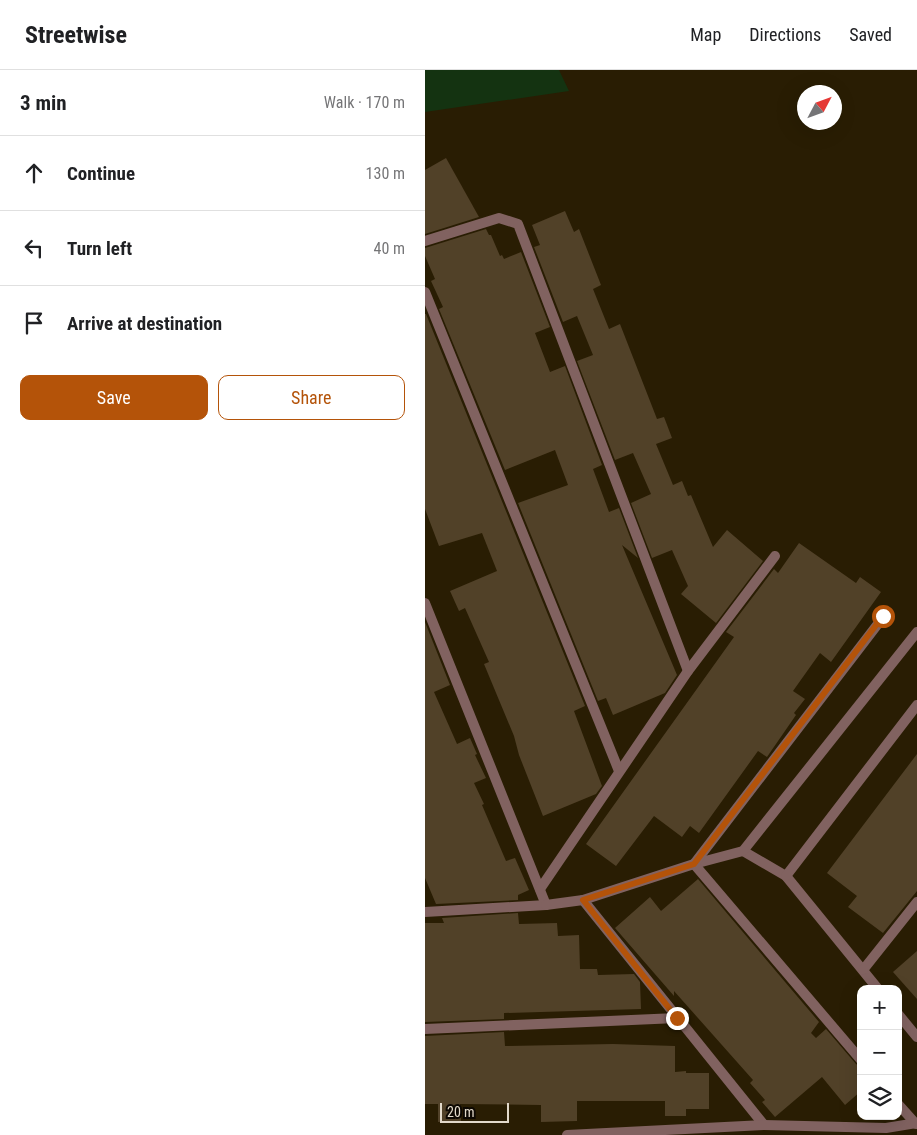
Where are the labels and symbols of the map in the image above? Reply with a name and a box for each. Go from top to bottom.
north arrow [797,85,842,130]
route start [872,605,895,628]
route end [666,1007,689,1030]
scale bar [440,1100,509,1123]

